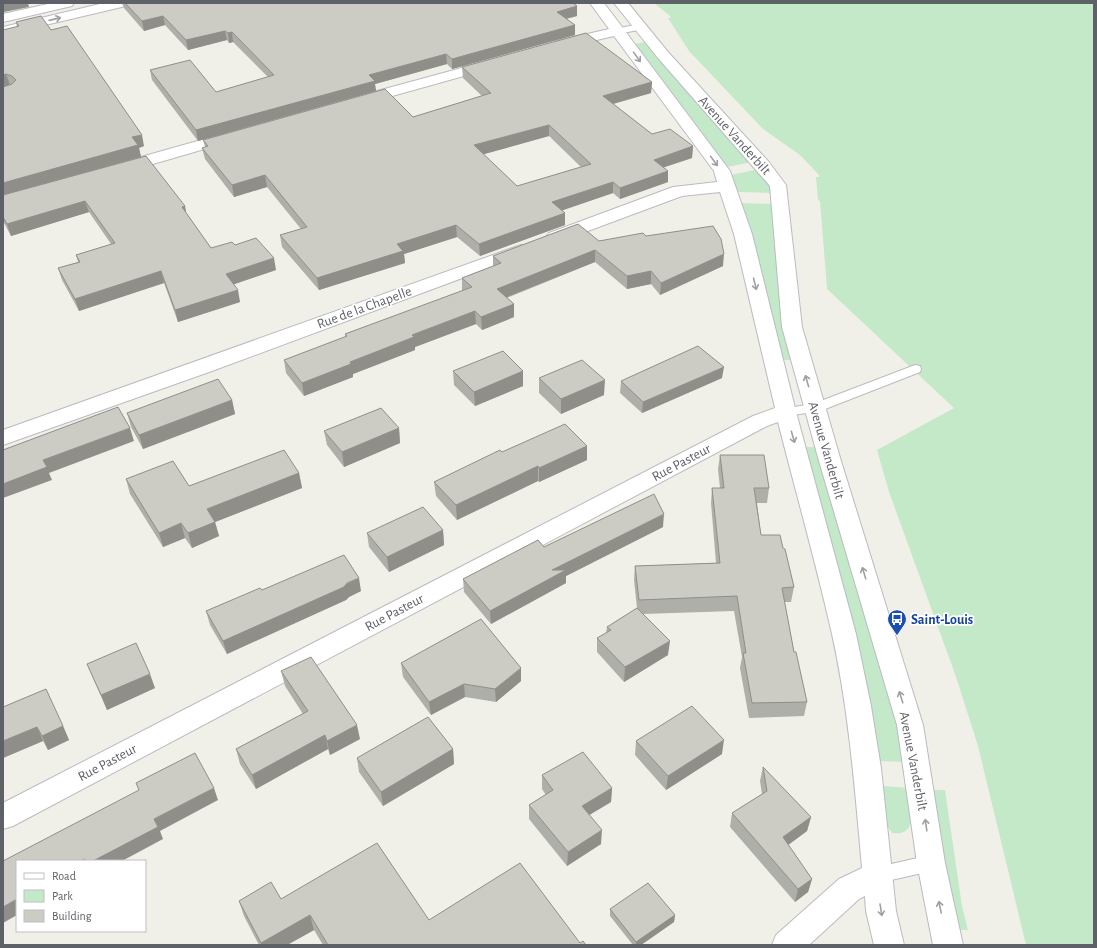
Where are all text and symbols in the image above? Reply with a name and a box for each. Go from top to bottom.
one-way arrow [48,14,61,22]
one-way arrow [633,51,641,62]
street label: Avenue Vanderbilt [695,94,773,178]
one-way arrow [710,156,719,167]
one-way arrow [752,277,760,290]
street label: Rue de la Chapelle [315,284,414,332]
one-way arrow [803,375,810,388]
street label: Avenue Vanderbilt [805,400,847,501]
one-way arrow [790,430,797,443]
street label: Rue Pasteur [650,441,714,484]
one-way arrow [860,567,867,580]
street label: Rue Pasteur [363,591,427,634]
bus stop icon: Saint-Louis [886,608,908,636]
place label: Saint-Louis [911,613,973,627]
one-way arrow [897,691,904,704]
street label: Avenue Vanderbilt [897,710,930,812]
street label: Rue Pasteur [76,741,140,784]
one-way arrow [922,819,930,832]
legend [16,860,146,932]
text: Road [52,870,76,882]
text: Park [52,890,73,902]
one-way arrow [936,901,944,914]
one-way arrow [877,903,885,916]
text: Building [52,910,92,922]

